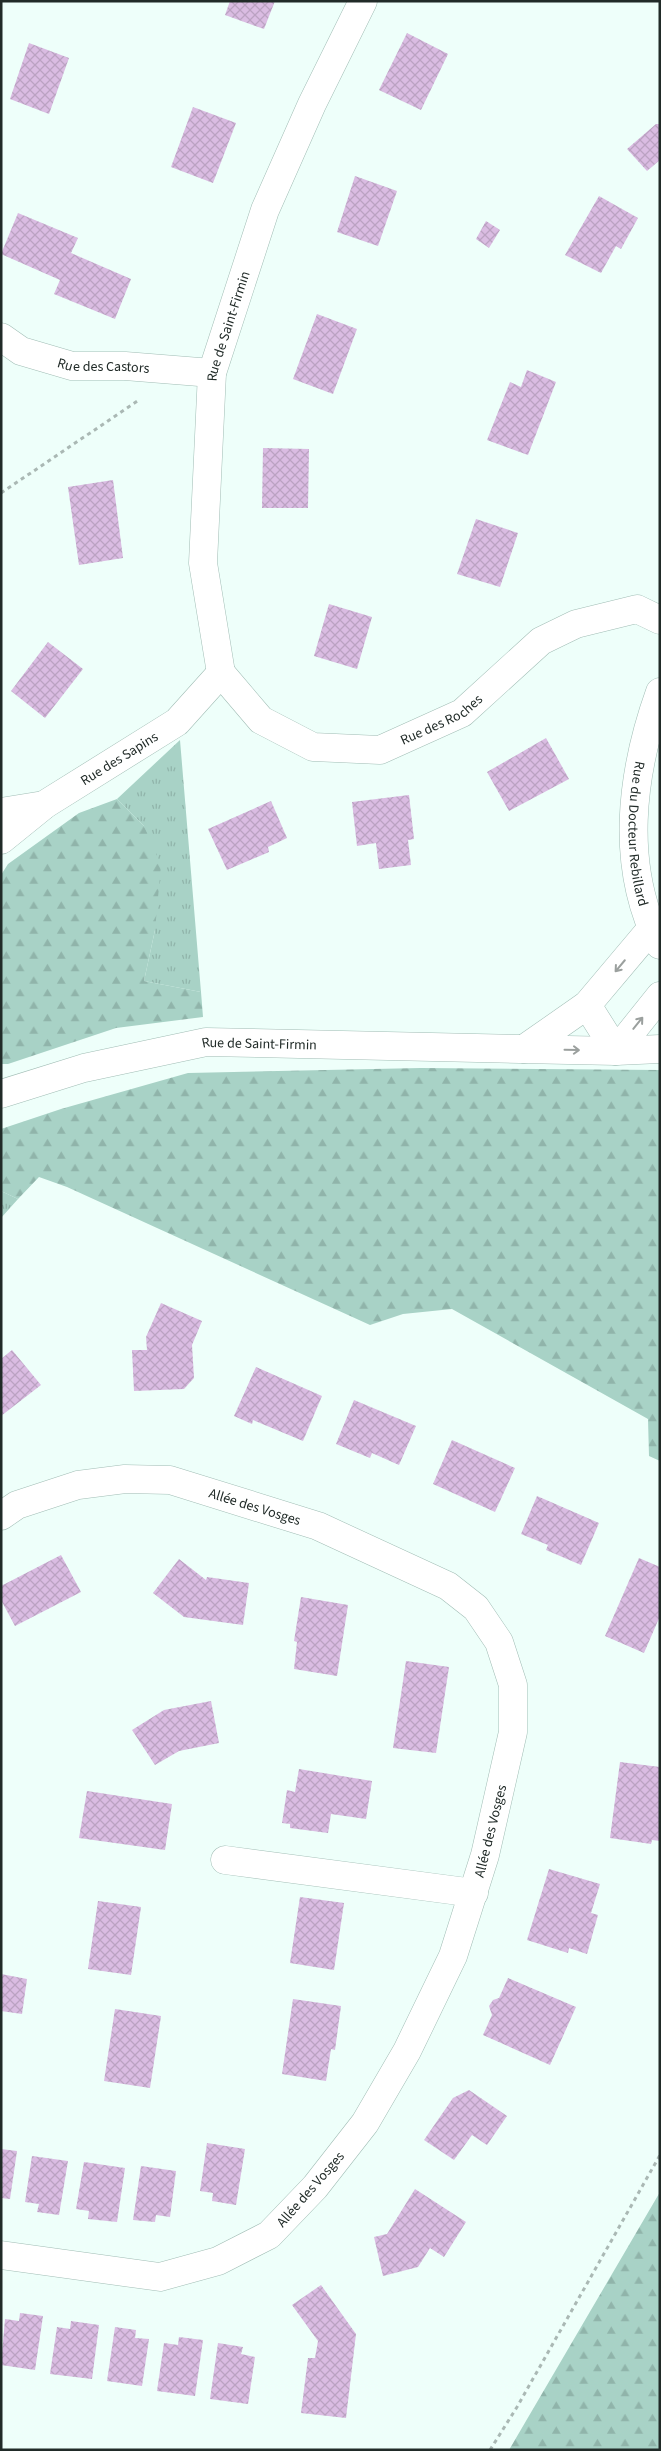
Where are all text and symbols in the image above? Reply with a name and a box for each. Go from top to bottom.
street label: Rue de Saint-Firmin [203,268,256,382]
street label: Rue des Castors [55,353,150,379]
street label: Rue des Roches [397,690,487,751]
street label: Rue des Sapins [77,727,162,791]
street label: Rue du Docteur Rebillard [623,760,653,909]
one-way arrow [615,959,626,972]
one-way arrow [632,1017,643,1030]
street label: Rue de Saint-Firmin [200,1032,317,1055]
one-way arrow [564,1045,580,1054]
street label: Allée des Vosges [206,1484,303,1531]
street label: Allée des Vosges [470,1783,512,1880]
street label: Allée des Vosges [272,2147,350,2232]

